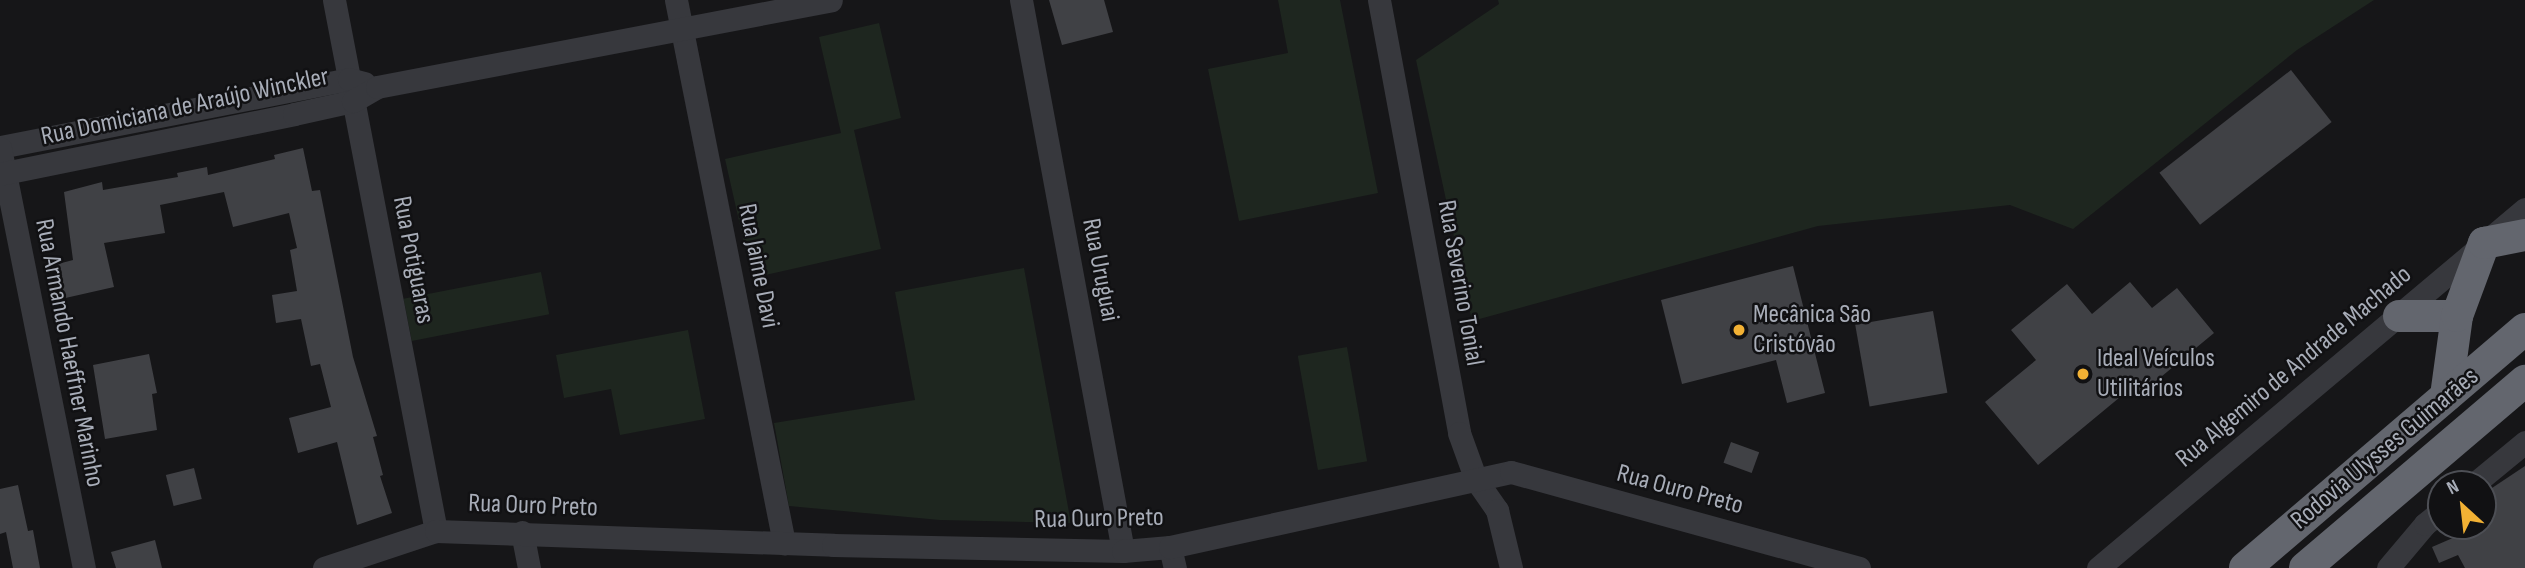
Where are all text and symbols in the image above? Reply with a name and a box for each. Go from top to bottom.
street label: Rua Domiciana de Araújo Winckler [38,61,332,153]
street label: Rua Potiguaras [385,194,441,326]
street label: Rua Severino Tonial [1430,198,1490,368]
street label: Rua Jaime Davi [731,201,785,331]
street label: Rua Armando Haeffner Marinho [28,216,110,490]
street label: Rua Uruguai [1075,216,1125,324]
street label: Rua Algemiro de Andrade Machado [2170,259,2418,475]
place label: Mecânica São Cristóvão [1753,299,1871,360]
marker: Mecânica São Cristóvão [1731,322,1747,338]
place label: Ideal Veículos Utilitários [2097,343,2215,404]
street label: Rodovia Ulysses Guimarães [2285,361,2485,537]
marker: Ideal Veículos Utilitários [2075,366,2091,382]
street label: Rua Ouro Preto [1613,458,1747,522]
north arrow [2427,470,2497,540]
text: N [2443,475,2463,500]
street label: Rua Ouro Preto [468,488,598,524]
street label: Rua Ouro Preto [1034,502,1164,536]

